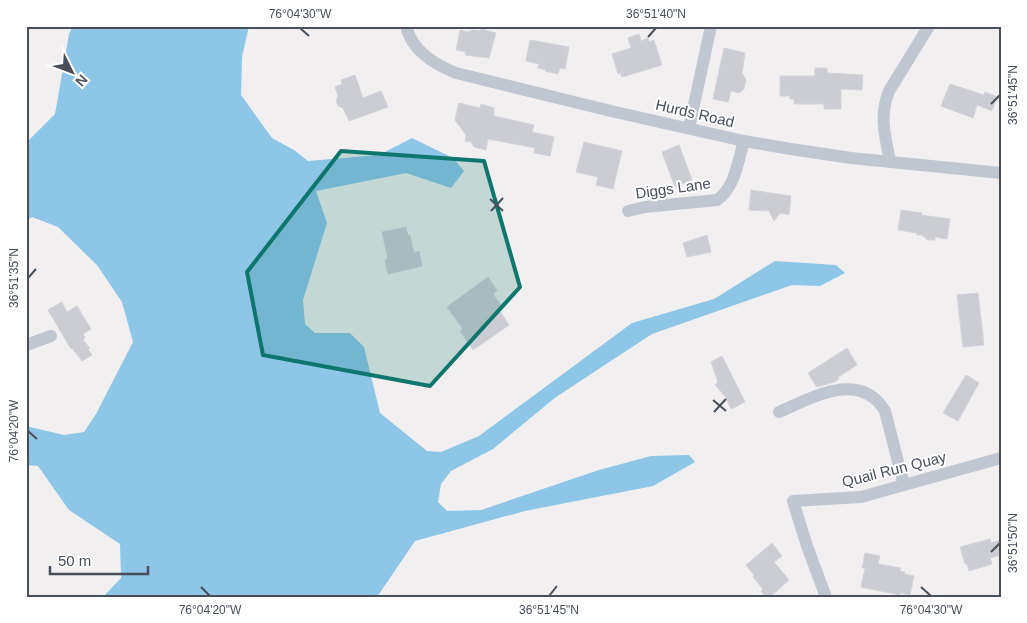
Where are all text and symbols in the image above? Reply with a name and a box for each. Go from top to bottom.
text: 76°04'30"W [269,7,332,21]
text: 36°51'40"N [626,7,686,21]
north arrow [48,48,98,98]
text: 36°51'45"N [1006,65,1020,125]
text: N [72,72,91,90]
street label: Hurds Road [654,96,736,130]
street label: Diggs Lane [634,174,712,202]
text: 36°51'35"N [7,248,21,308]
text: 76°04'20"W [7,399,21,462]
street label: Quail Run Quay [840,448,948,490]
text: 36°51'50"N [1006,513,1020,573]
scale bar [50,543,148,575]
text: 50 m [58,552,91,569]
text: 76°04'20"W [179,603,242,617]
text: 36°51'45"N [519,603,579,617]
text: 76°04'30"W [900,603,963,617]

